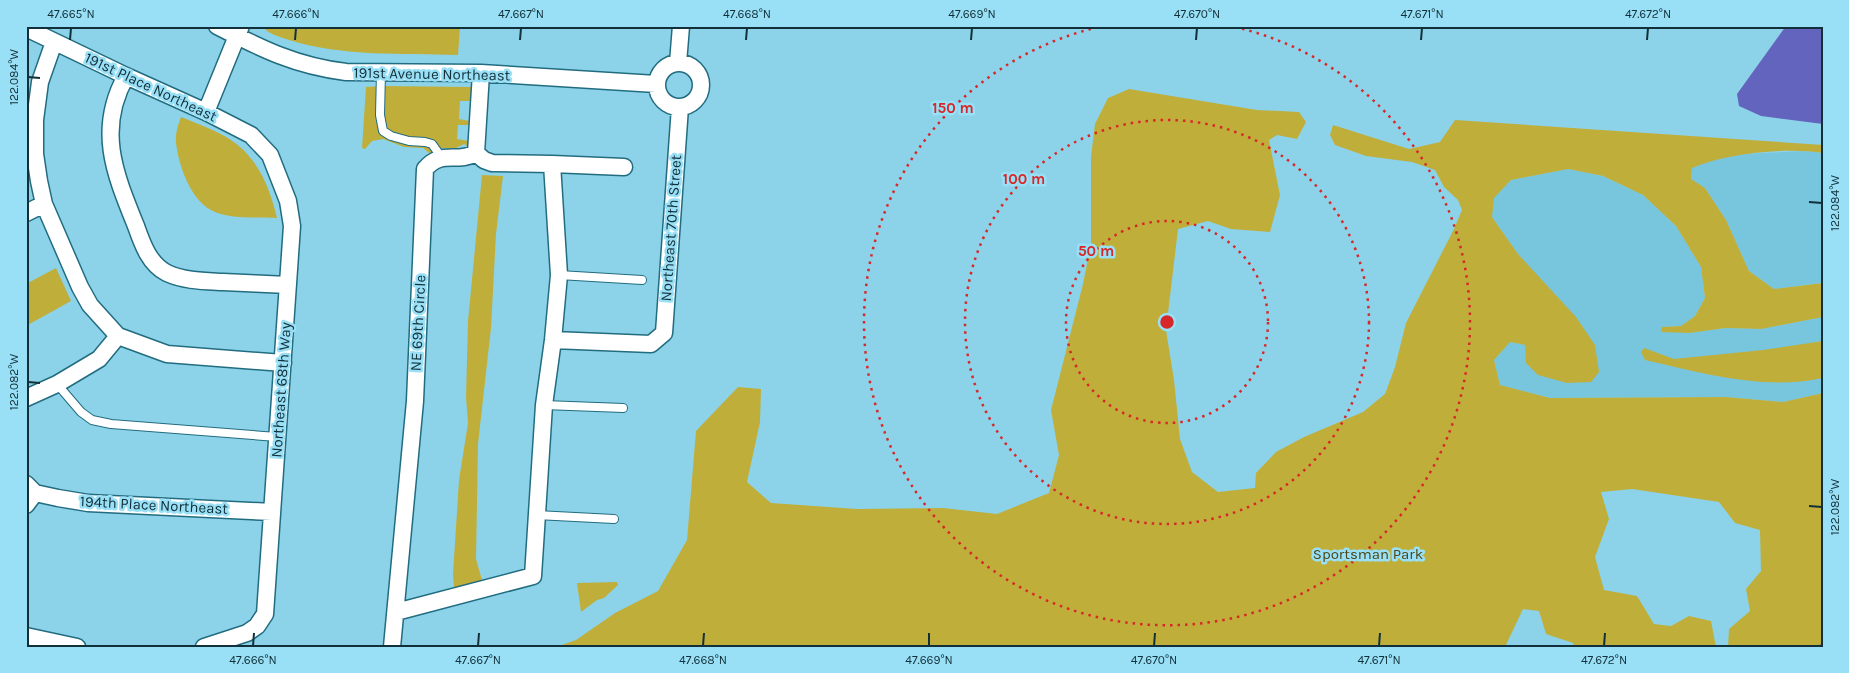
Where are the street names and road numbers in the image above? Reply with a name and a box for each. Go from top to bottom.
street label: 191st Place Northeast [82,49,220,126]
street label: 191st Avenue Northeast [354,64,511,84]
street label: Northeast 70th Street [657,154,685,302]
street label: NE 69th Circle [406,274,430,372]
street label: Northeast 68th Way [267,322,295,458]
street label: 194th Place Northeast [80,492,229,518]

